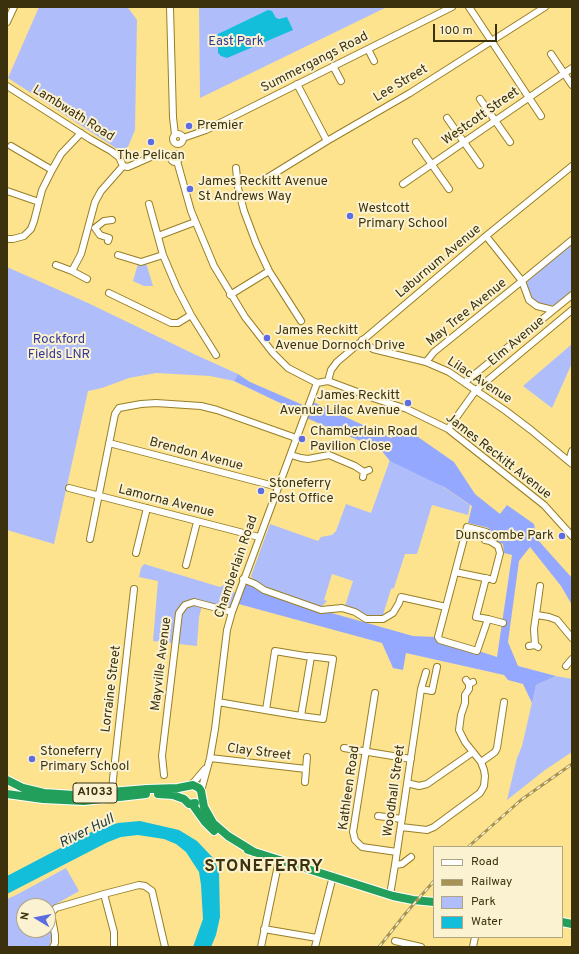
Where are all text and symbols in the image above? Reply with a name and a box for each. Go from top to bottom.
scale bar [435,16,499,42]
text: 100 m [440,23,473,39]
street label: Summergangs Road [259,29,371,97]
park label: East Park [208,34,264,50]
street label: Lee Street [371,62,431,106]
street label: Lambwath Road [29,83,117,145]
street label: Westcott Street [439,85,523,149]
place label: Premier [197,118,244,134]
marker: Premier [184,121,194,131]
marker: The Pelican [146,137,156,147]
place label: The Pelican [117,148,185,164]
place label: James Reckitt Avenue St Andrews Way [198,174,328,205]
marker: James Reckitt Avenue St Andrews Way [185,184,195,194]
place label: Westcott Primary School [358,201,447,232]
marker: Westcott Primary School [345,211,355,221]
street label: Laburnum Avenue [393,222,485,302]
street label: May Tree Avenue [424,276,510,350]
street label: Elm Avenue [486,314,548,370]
place label: James Reckitt Avenue Dornoch Drive [275,323,405,354]
park label: Rockford Fields LNR [28,332,90,363]
marker: James Reckitt Avenue Dornoch Drive [262,333,272,343]
street label: Lilac Avenue [444,354,514,408]
place label: James Reckitt Avenue Lilac Avenue [279,388,400,419]
marker: James Reckitt Avenue Lilac Avenue [403,398,413,408]
street label: James Reckitt Avenue [442,411,554,503]
place label: Chamberlain Road Pavilion Close [310,424,417,455]
marker: Chamberlain Road Pavilion Close [297,434,307,444]
street label: Brendon Avenue [148,435,244,475]
place label: Stoneferry Post Office [269,476,333,507]
street label: Lamorna Avenue [116,483,216,521]
marker: Stoneferry Post Office [256,486,266,496]
street label: Chamberlain Road [212,514,262,620]
place label: Dunscombe Park [455,528,554,544]
marker: Dunscombe Park [557,531,567,541]
street label: Mayville Avenue [149,616,175,712]
street label: Lorraine Street [99,645,125,733]
street label: Clay Street [226,741,292,765]
place label: Stoneferry Primary School [40,744,129,775]
street label: Woodhall Street [381,744,409,838]
street label: Kathleen Road [336,745,364,831]
marker: Stoneferry Primary School [27,754,37,764]
road number: A1033 [73,783,117,803]
water label: River Hull [57,811,117,853]
legend [433,846,563,938]
text: Road [471,854,499,870]
district label: STONEFERRY [204,858,324,878]
text: Railway [471,874,512,890]
text: Park [471,894,496,910]
north arrow [16,898,56,938]
text: N [18,911,33,921]
text: Water [471,914,503,930]

